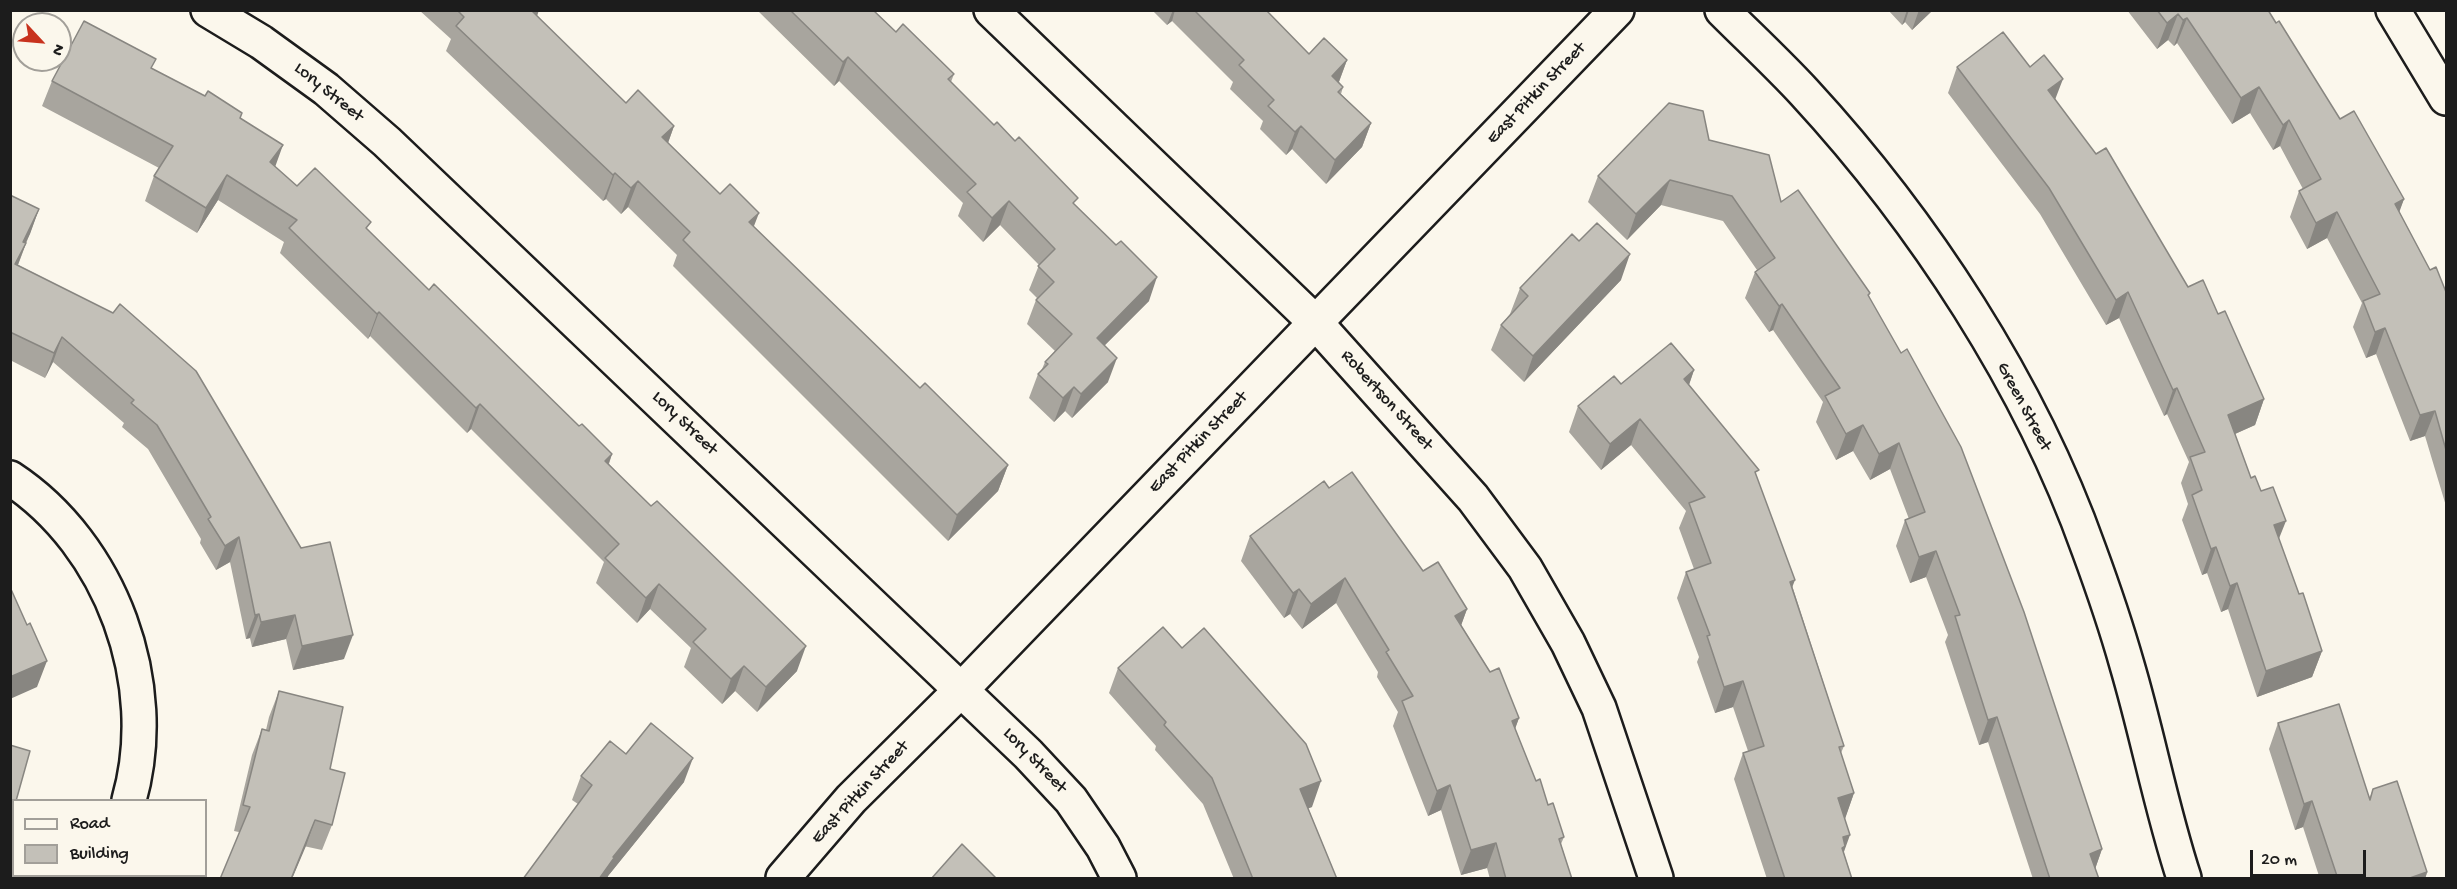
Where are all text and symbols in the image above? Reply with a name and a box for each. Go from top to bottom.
north arrow [12,12,72,72]
street label: East Pitkin Street [1483,39,1591,149]
text: N [46,40,68,58]
street label: Lory Street [289,58,367,128]
street label: Robertson Street [1335,346,1437,456]
street label: Green Street [1991,359,2055,455]
street label: Lory Street [646,387,722,461]
street label: East Pitkin Street [1145,388,1253,498]
street label: Lory Street [997,723,1071,799]
street label: East Pitkin Street [808,737,914,849]
legend [12,799,207,877]
text: Road [70,814,109,835]
scale bar [2253,838,2368,876]
text: Building [70,844,129,865]
text: 20 m [2261,850,2297,871]

